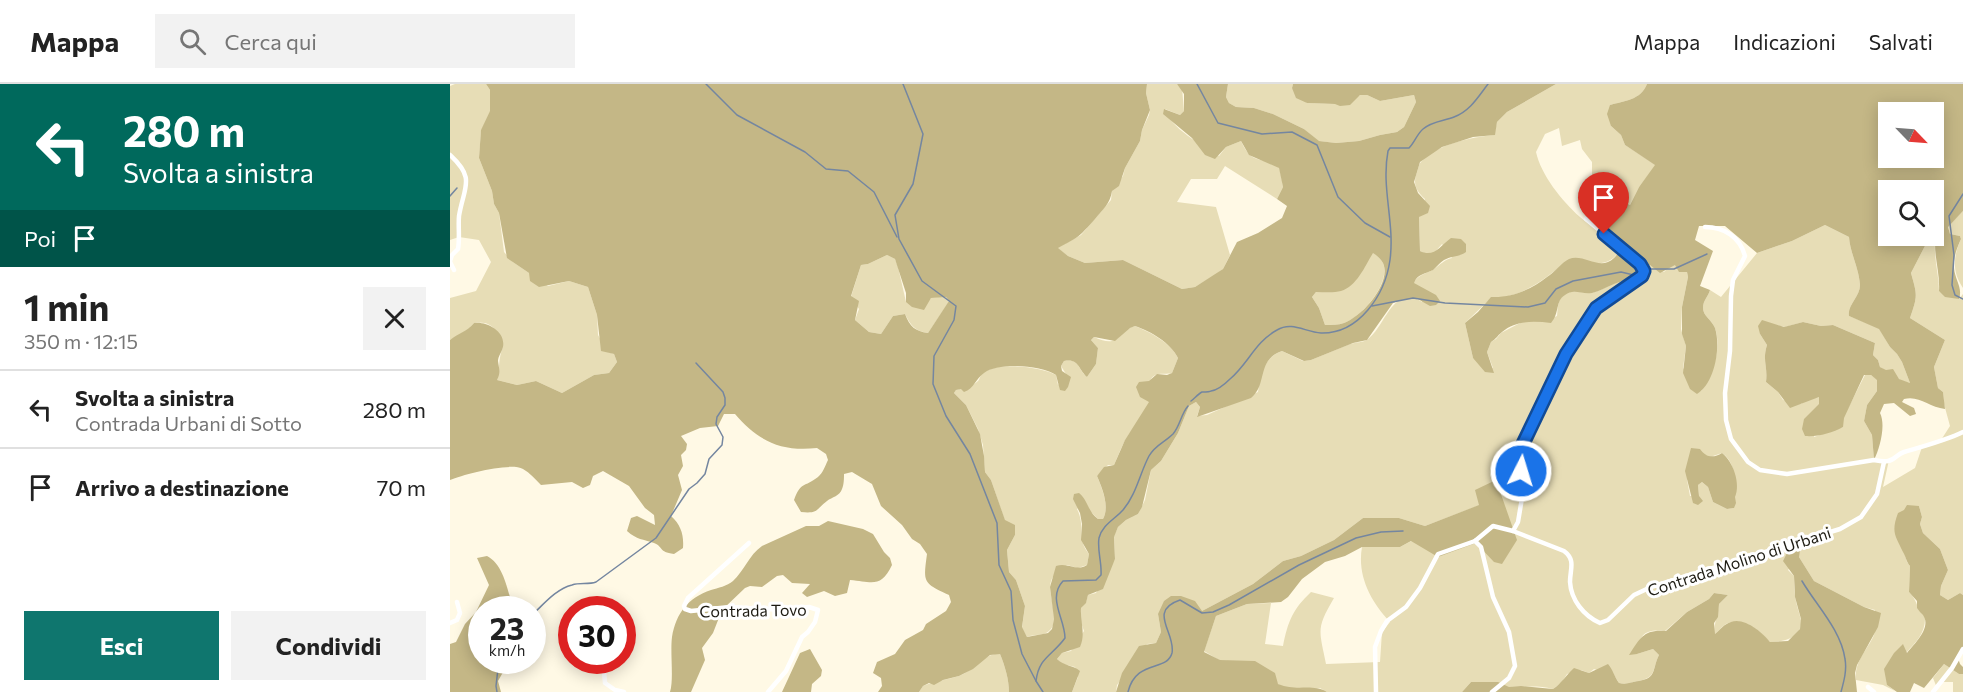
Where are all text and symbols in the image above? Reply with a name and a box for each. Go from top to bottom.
search box [155,14,575,68]
text: Mappa [30,24,119,58]
icon: search [176,25,209,58]
text: Cerca qui [224,28,317,55]
text: Mappa [1633,29,1700,54]
text: Indicazioni [1733,29,1836,54]
text: Salvati [1869,29,1933,54]
north arrow [1878,102,1944,168]
map controls [1878,102,1944,246]
text: 280 m [123,104,245,156]
icon: left [24,108,102,186]
text: Svolta a sinistra [123,156,314,189]
pin [1578,172,1629,234]
button: search [1878,180,1944,246]
icon: arrive [1587,181,1620,214]
icon: arrive [68,222,101,255]
text: Poi [24,225,56,252]
text: 1 min [24,284,109,328]
button: close [363,287,426,350]
text: 350 m · 12:15 [24,329,138,353]
text: Svolta a sinistra [75,384,234,411]
icon: left [24,393,57,426]
text: 280 m [363,396,426,423]
text: Contrada Urbani di Sotto [75,411,302,435]
position arrow [1489,439,1553,503]
icon: arrive [24,471,57,504]
text: Arrivo a destinazione [75,474,289,501]
text: 70 m [377,474,426,501]
street label: Contrada Molino di Urbani [1645,522,1833,600]
speed limit sign: 30 [558,596,636,674]
street label: Contrada Tovo [699,600,807,620]
text: 23 [490,609,524,646]
button: Esci [24,611,219,680]
button: Condividi [231,611,426,680]
text: km/h [489,641,525,659]

